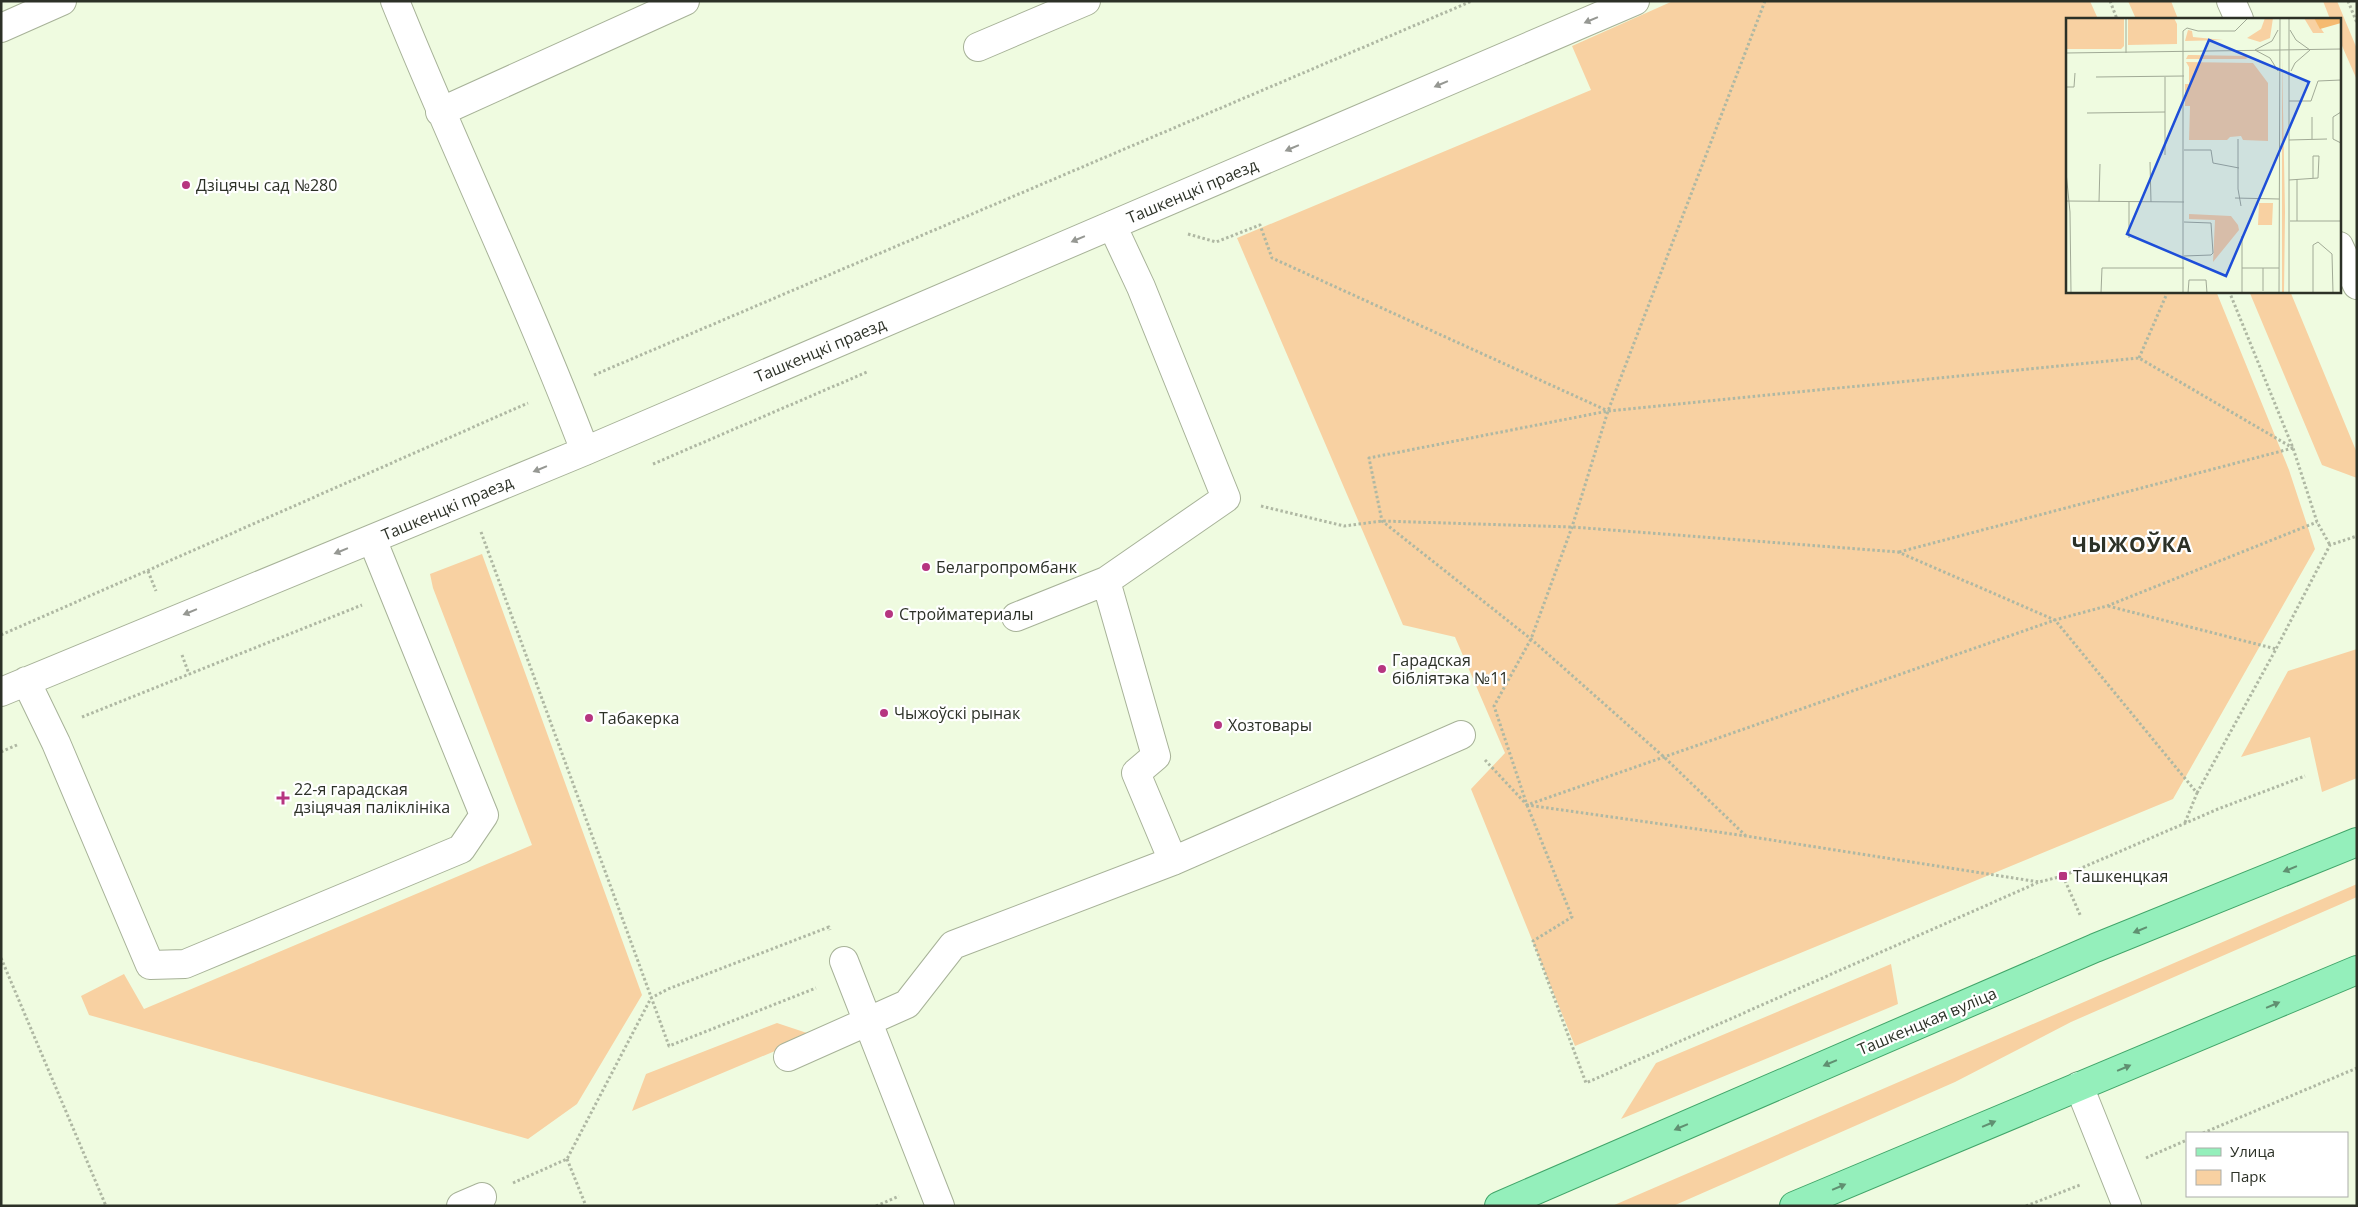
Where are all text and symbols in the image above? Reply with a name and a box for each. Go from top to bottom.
one-way arrow [1584,17,1598,25]
inset map [2066,18,2340,292]
one-way arrow [1434,81,1448,89]
one-way arrow [1284,144,1299,152]
street label: Ташкенцкі праезд [1123,153,1261,229]
place label: Дзіцячы сад №280 [196,174,337,196]
marker: Дзіцячы сад №280 [180,179,192,191]
one-way arrow [1071,236,1085,244]
street label: Ташкенцкі праезд [751,312,889,388]
one-way arrow [533,466,547,474]
street label: Ташкенцкі праезд [378,470,516,546]
district label: ЧЫЖОЎКА [2072,530,2192,558]
one-way arrow [334,548,348,556]
place label: Белагропромбанк [936,556,1078,578]
marker: Белагропромбанк [920,561,932,573]
place label: Стройматериалы [899,603,1034,625]
one-way arrow [182,608,197,616]
marker: Стройматериалы [883,608,895,620]
place label: Гарадская бібліятэка №11 [1392,649,1508,689]
marker: Гарадская бібліятэка №11 [1376,663,1388,675]
place label: Чыжоўскі рынак [894,702,1021,724]
place label: Табакерка [599,707,679,729]
marker: Чыжоўскі рынак [878,707,890,719]
marker: Табакерка [583,712,595,724]
place label: Хозтовары [1228,714,1312,736]
marker: Хозтовары [1212,719,1224,731]
place label: 22-я гарадская дзіцячая паліклініка [294,778,450,818]
marker: 22-я гарадская дзіцячая паліклініка [276,791,290,805]
place label: Ташкенцкая [2073,865,2168,887]
one-way arrow [2283,865,2298,873]
marker: Ташкенцкая [2057,870,2069,882]
one-way arrow [2133,926,2147,934]
street label: Ташкенцкая вуліца [1854,982,2000,1060]
one-way arrow [2266,1000,2280,1008]
one-way arrow [1823,1059,1837,1067]
one-way arrow [2116,1063,2131,1071]
one-way arrow [1982,1120,1997,1128]
one-way arrow [1674,1124,1688,1132]
legend [2186,1132,2348,1197]
text: Улица [2230,1141,2275,1161]
text: Парк [2230,1166,2266,1186]
one-way arrow [1832,1182,1846,1190]

